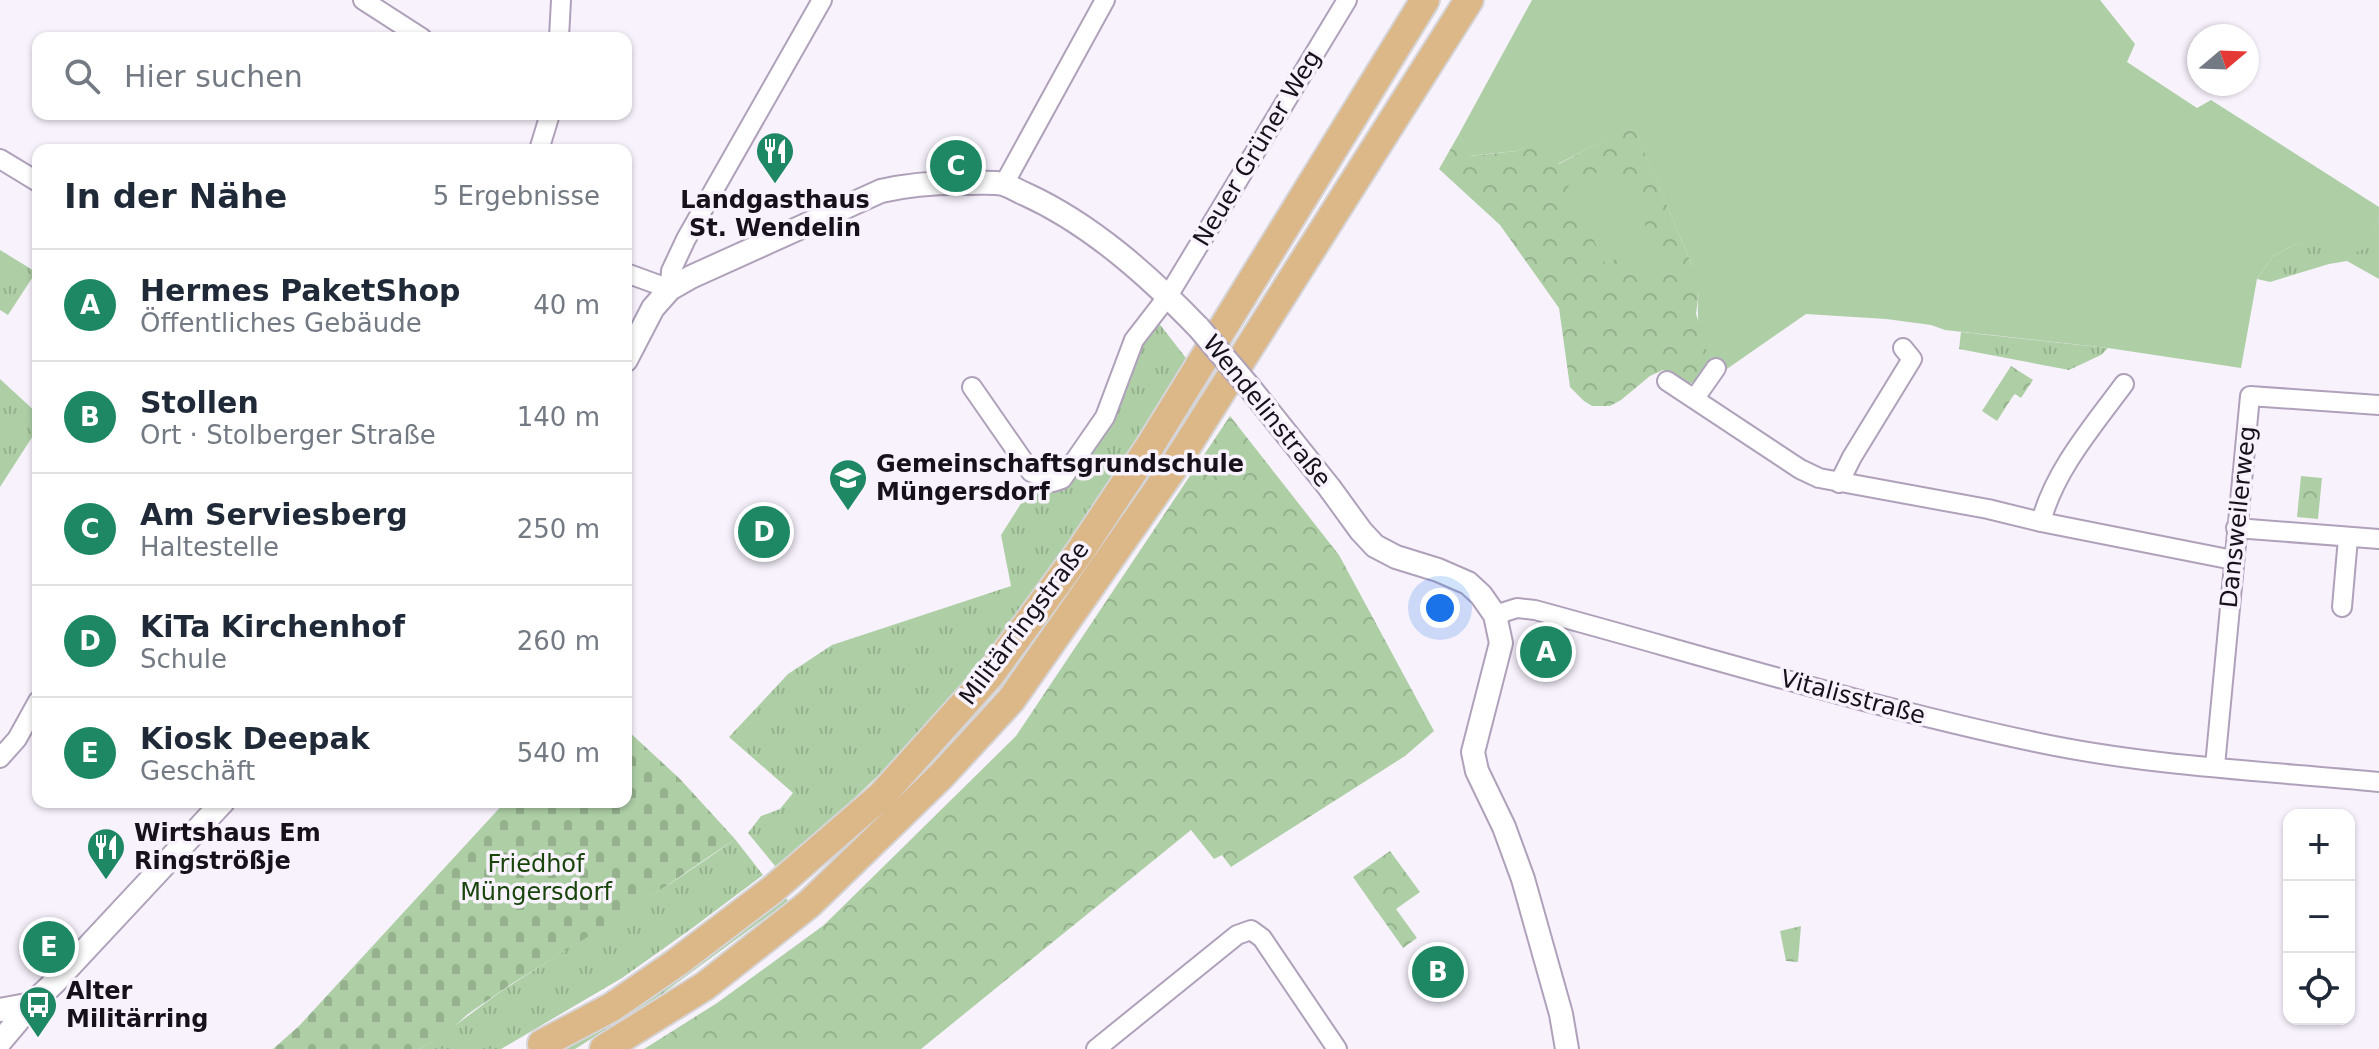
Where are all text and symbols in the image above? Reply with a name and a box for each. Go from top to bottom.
north arrow [2187,24,2259,96]
search box [32,32,632,120]
street label: Neuer Grüner Weg [1187,45,1327,251]
icon: search [60,54,104,98]
text: Hier suchen [124,59,303,94]
restaurant icon: Landgasthaus St. Wendelin [754,130,796,185]
pin: C [930,136,982,196]
text: In der Nähe [64,176,287,216]
text: 5 Ergebnisse [433,181,600,211]
place label: Landgasthaus St. Wendelin [680,186,870,242]
text: Hermes PaketShop [140,273,460,308]
text: A [80,290,100,320]
text: 40 m [533,290,600,320]
text: Öffentliches Gebäude [140,308,422,338]
street label: Wendelinstraße [1197,329,1337,493]
text: Stollen [140,385,259,420]
text: B [80,402,100,432]
text: 140 m [517,402,600,432]
text: Ort · Stolberger Straße [140,420,436,450]
street label: Dansweilerweg [2215,425,2261,609]
place label: Gemeinschaftsgrundschule Müngersdorf [876,450,1244,506]
school or university icon: Gemeinschaftsgrundschule Müngersdorf [827,457,869,512]
text: Am Serviesberg [140,497,408,532]
pin: D [738,502,790,562]
text: C [80,514,100,544]
text: 250 m [517,514,600,544]
text: Haltestelle [140,532,279,562]
street label: Militärringstraße [953,536,1095,710]
your location [1420,588,1460,628]
text: KiTa Kirchenhof [140,609,405,644]
pin: A [1520,622,1572,682]
text: D [79,626,101,656]
text: 260 m [517,626,600,656]
text: Schule [140,644,227,674]
street label: Vitalisstraße [1777,664,1929,730]
text: Kiosk Deepak [140,721,370,756]
text: E [81,738,99,768]
text: 540 m [517,738,600,768]
text: Geschäft [140,756,255,786]
map controls [2283,809,2355,1025]
button: + [2283,809,2355,881]
place label: Wirtshaus Em Ringströßje [134,819,321,875]
restaurant icon: Wirtshaus Em Ringströßje [85,826,127,881]
park label: Friedhof Müngersdorf [460,850,612,906]
button: − [2283,881,2355,953]
pin: E [23,917,75,977]
pin: B [1412,942,1464,1002]
button: locate [2283,953,2355,1025]
place label: Alter Militärring [66,977,208,1033]
bus stop icon: Alter Militärring [17,984,59,1039]

